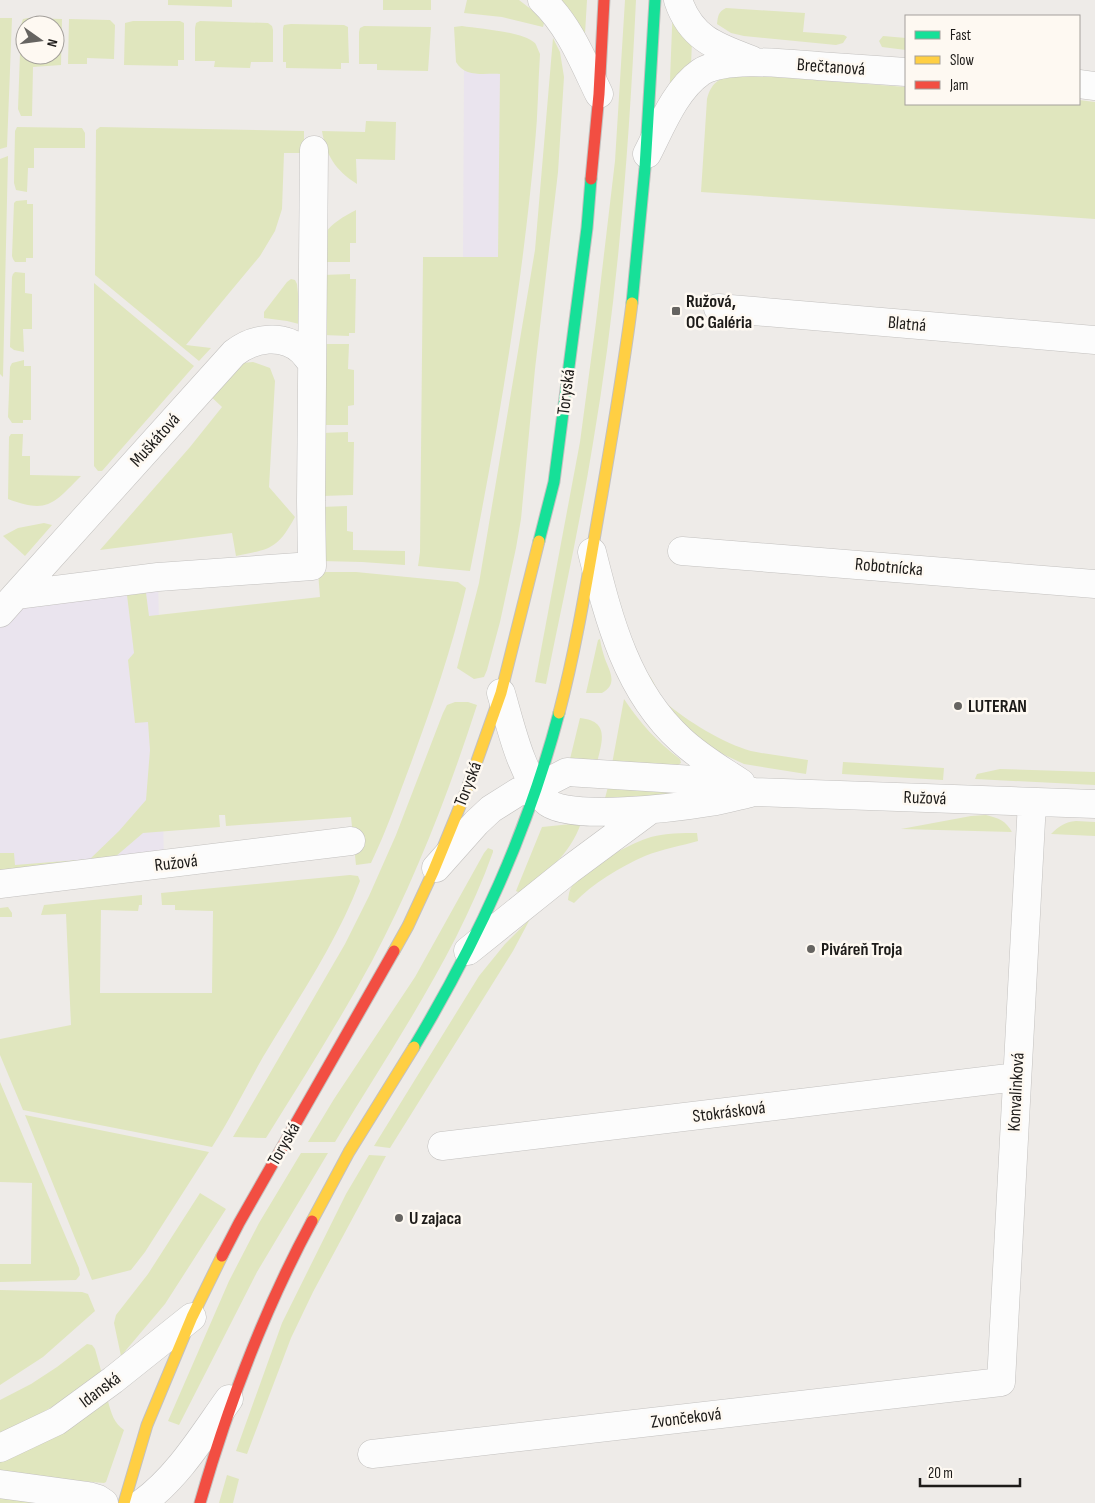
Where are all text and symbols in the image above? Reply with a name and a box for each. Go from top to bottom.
north arrow [15,15,65,65]
legend [905,15,1080,105]
text: Fast [950,26,972,45]
text: N [43,37,61,49]
text: Slow [950,51,974,70]
street label: Brečtanová [796,54,866,80]
text: Jam [949,76,968,95]
place label: Ružová, OC Galéria [686,291,752,333]
marker: Ružová, OC Galéria [670,305,682,317]
street label: Blatná [887,312,927,336]
street label: Toryská [553,368,579,416]
street label: Muškátová [126,409,185,471]
street label: Robotnícka [854,554,924,580]
place label: LUTERAN [968,696,1027,717]
marker: LUTERAN [952,700,964,712]
street label: Toryská [450,759,486,809]
street label: Ružová [903,787,947,809]
street label: Ružová [153,850,199,876]
place label: Piváreň Troja [821,939,902,960]
marker: Piváreň Troja [805,943,817,955]
street label: Konvalinková [1003,1052,1029,1132]
street label: Stokrásková [691,1097,767,1127]
street label: Toryská [263,1119,305,1169]
place label: U zajaca [409,1208,461,1229]
marker: U zajaca [393,1212,405,1224]
street label: Idanská [75,1368,125,1412]
street label: Zvončeková [649,1403,723,1433]
scale bar [920,1456,1020,1488]
text: 20 m [928,1464,953,1483]

